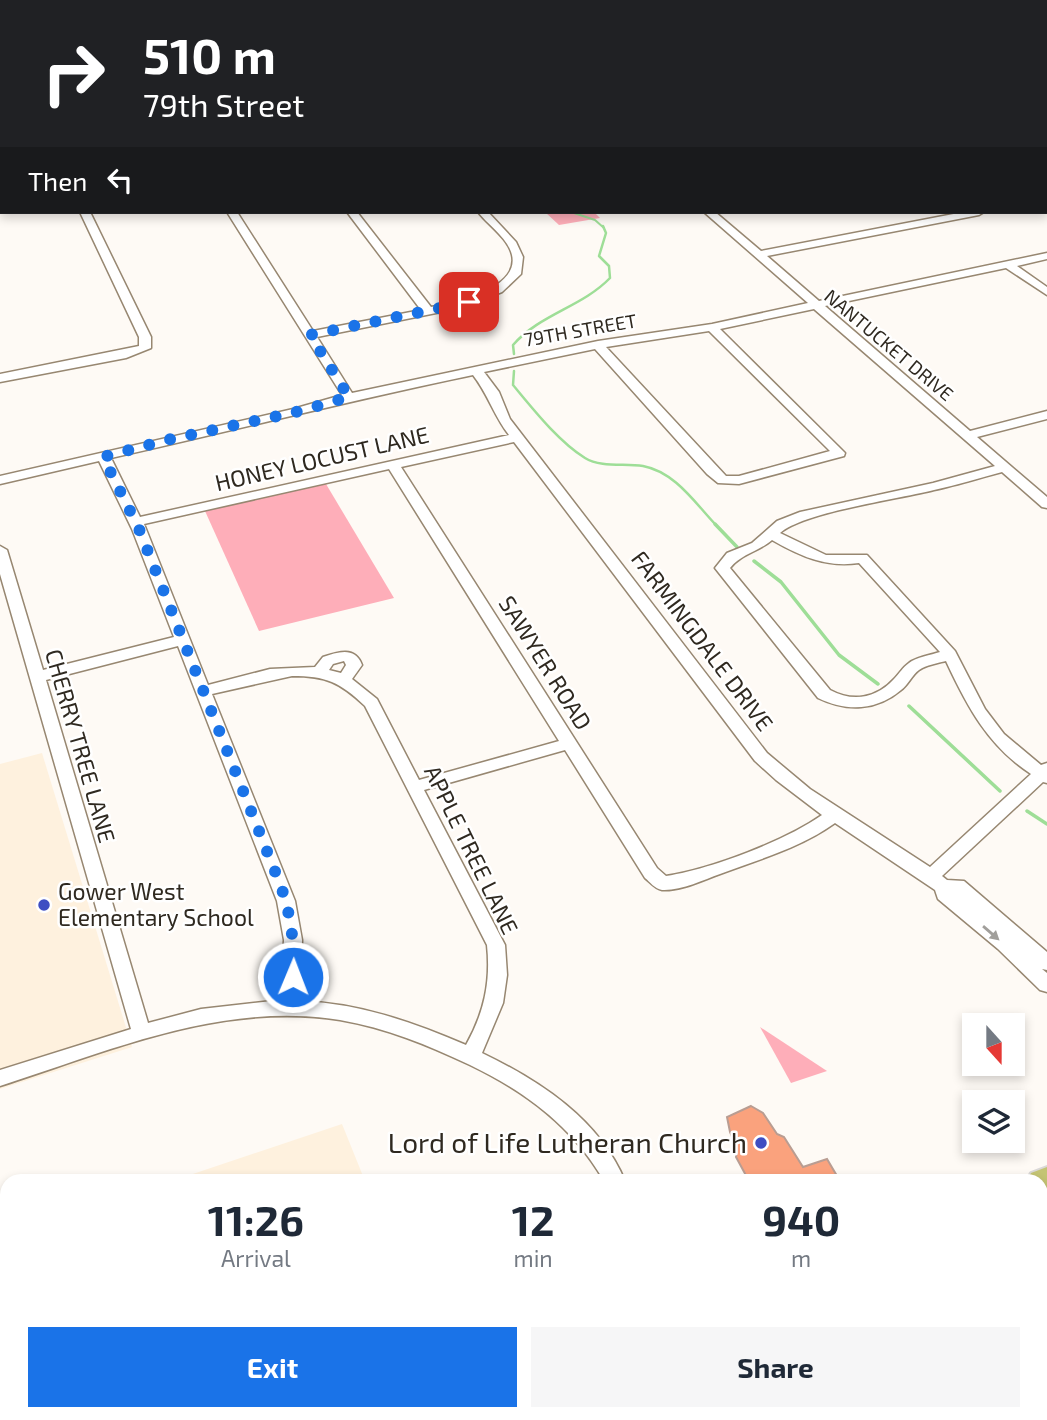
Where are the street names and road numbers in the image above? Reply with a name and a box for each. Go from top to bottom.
street label: NANTUCKET DRIVE [820,284,958,405]
street label: 79TH STREET [522,308,638,351]
street label: HONEY LOCUST LANE [212,420,432,496]
street label: FARMINGDALE DRIVE [626,545,780,736]
street label: SAWYER ROAD [493,590,598,735]
street label: CHERRY TREE LANE [40,646,122,846]
street label: APPLE TREE LANE [419,761,525,939]

